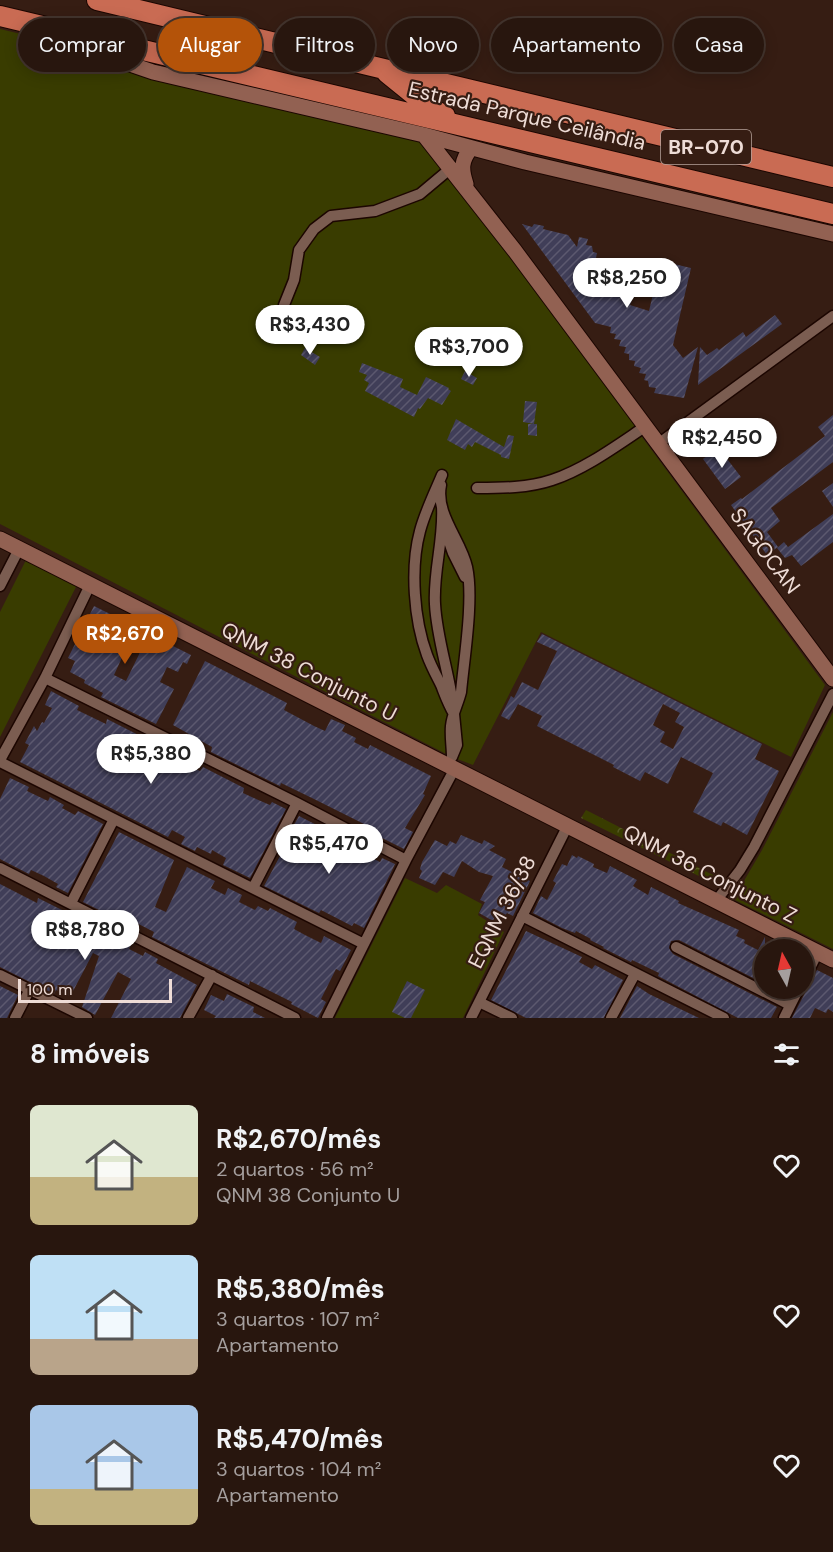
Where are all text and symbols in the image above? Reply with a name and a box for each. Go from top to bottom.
chip: Comprar [18,18,146,72]
chip: Alugar [158,18,262,72]
chip: Filtros [274,18,375,72]
chip: Novo [387,18,479,72]
chip: Apartamento [491,18,662,72]
chip: Casa [674,18,764,72]
street label: Estrada Parque Ceilândia [406,75,648,157]
road number: BR-070 [661,130,751,164]
pin: R$8,250 [572,258,682,309]
text: R$8,250 [587,264,667,290]
pin: R$3,430 [255,305,365,356]
text: R$3,430 [270,311,350,337]
pin: R$3,700 [414,327,524,378]
text: R$3,700 [429,333,509,359]
pin: R$2,450 [667,418,777,469]
text: R$2,450 [682,424,762,450]
street label: SAGOCAN [724,502,806,600]
pin: R$2,670 [70,614,180,665]
street label: QNM 38 Conjunto U [217,616,401,728]
text: R$2,670 [86,620,164,646]
pin: R$5,380 [96,734,206,785]
text: R$5,380 [111,740,191,766]
street label: QNM 36 Conjunto Z [618,818,802,930]
pin: R$5,470 [274,824,384,875]
text: R$5,470 [289,830,369,856]
street label: EQNM 36/38 [462,851,542,973]
pin: R$8,780 [30,910,140,961]
text: R$8,780 [45,916,125,942]
north arrow [754,939,814,999]
map controls [754,939,814,999]
scale bar [18,976,172,1004]
text: 100 m [27,979,72,1000]
text: 8 imóveis [30,1037,150,1071]
icon: filters [770,1038,803,1071]
text: R$2,670/mês [216,1122,381,1156]
icon: home [78,1129,150,1201]
icon: heart [770,1149,803,1182]
text: 2 quartos · 56 m² [216,1156,374,1182]
text: QNM 38 Conjunto U [216,1182,400,1208]
text: R$5,380/mês [216,1272,385,1306]
icon: home [78,1279,150,1351]
icon: heart [770,1299,803,1332]
text: 3 quartos · 107 m² [216,1306,380,1332]
text: Apartamento [216,1332,339,1358]
text: R$5,470/mês [216,1422,383,1456]
icon: home [78,1429,150,1501]
icon: heart [770,1449,803,1482]
text: 3 quartos · 104 m² [216,1456,381,1482]
text: Apartamento [216,1482,339,1508]

